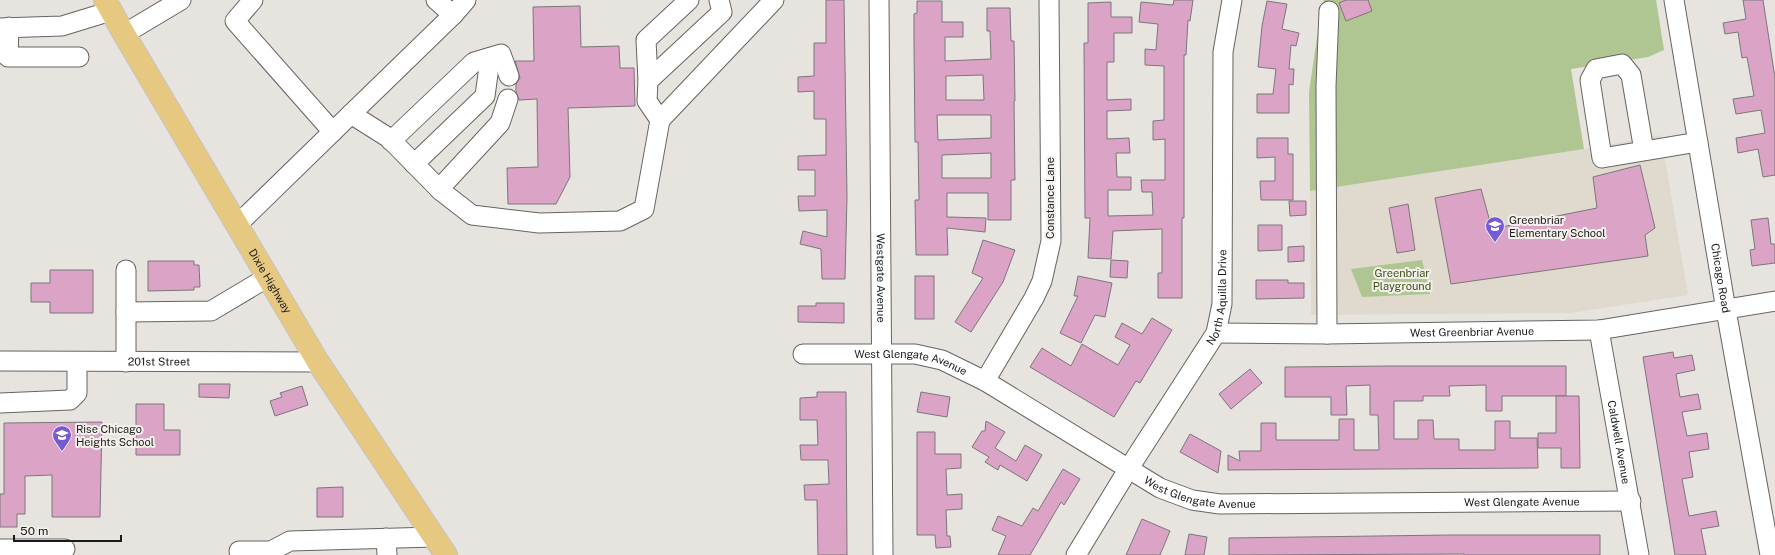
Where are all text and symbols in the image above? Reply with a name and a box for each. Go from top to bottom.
street label: Constance Lane [1044,157,1056,239]
place label: Greenbriar Elementary School [1509,214,1606,239]
school or university icon: Greenbriar Elementary School [1484,215,1506,243]
street label: Westgate Avenue [875,233,887,323]
street label: Chicago Road [1709,242,1732,314]
street label: Dixie Highway [246,247,294,315]
street label: North Aquilla Drive [1204,250,1228,347]
park label: Greenbriar Playground [1373,267,1431,292]
street label: West Greenbriar Avenue [1410,325,1534,339]
street label: West Glengate Avenue [854,348,969,377]
street label: 201st Street [128,355,190,368]
street label: Caldwell Avenue [1606,399,1632,485]
place label: Rise Chicago Heights School [76,423,154,448]
school or university icon: Rise Chicago Heights School [51,424,73,452]
street label: West Glengate Avenue [1142,474,1256,510]
street label: West Glengate Avenue [1464,495,1580,508]
scale bar [14,517,121,543]
text: 50 m [20,524,48,538]

